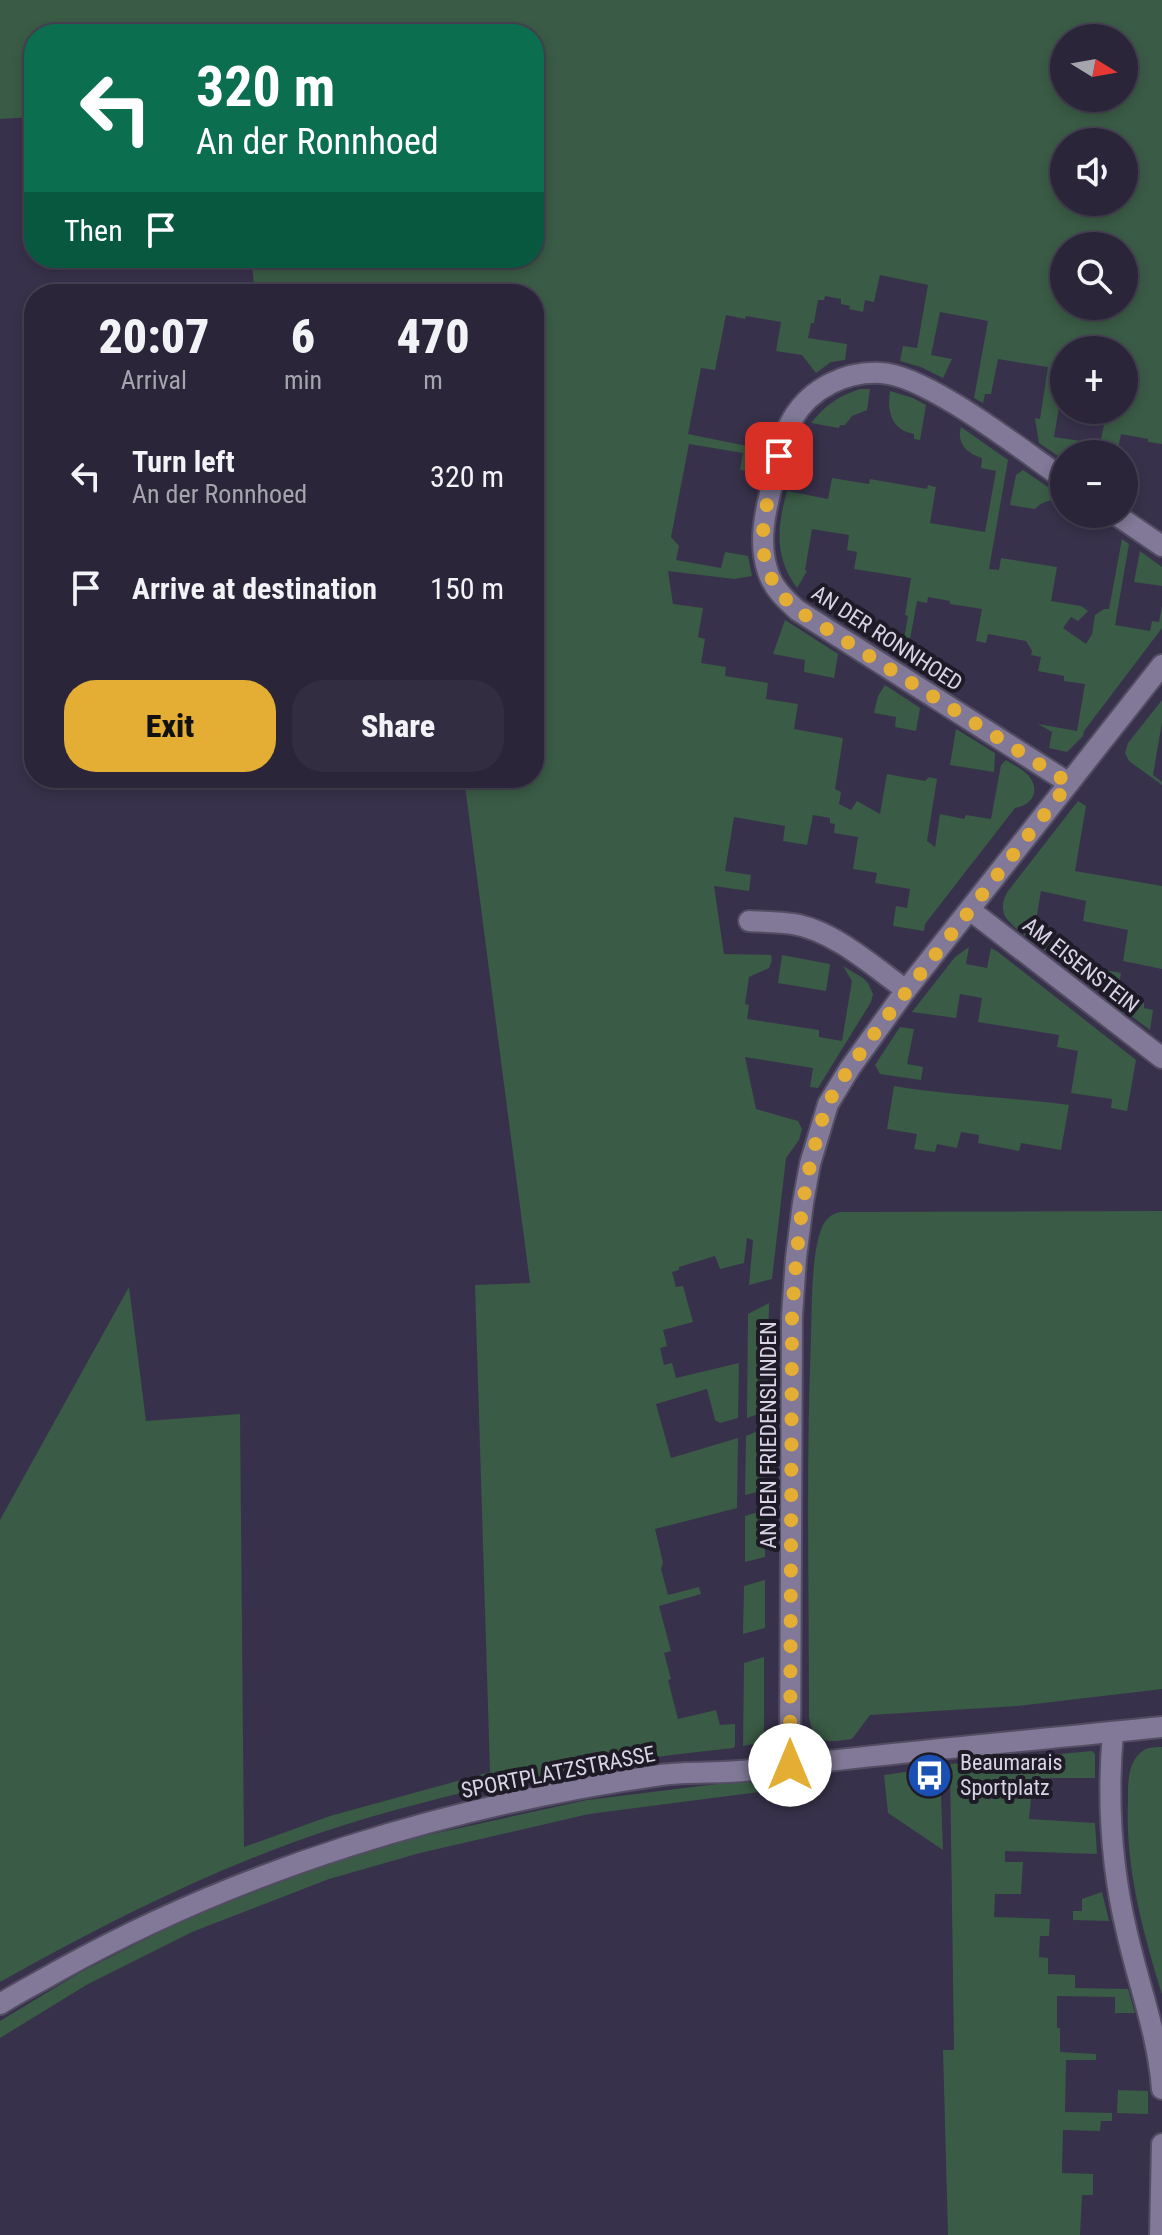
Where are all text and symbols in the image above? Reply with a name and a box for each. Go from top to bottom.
north arrow [1050,24,1138,112]
map controls [1050,24,1138,528]
text: 320 m [196,54,335,120]
icon: left [64,56,168,160]
text: An der Ronnhoed [196,121,439,163]
button: sound [1050,128,1138,216]
icon: arrive [139,208,183,252]
text: Then [64,213,123,248]
button: search [1050,232,1138,320]
text: 20:07 [98,308,210,365]
text: 6 [291,308,315,365]
text: 470 [396,308,470,365]
button: + [1050,336,1138,424]
text: Arrival [121,365,187,395]
text: min [284,365,322,395]
text: m [423,365,443,395]
pin [745,422,813,490]
icon: arrive [757,434,801,478]
button: − [1050,440,1138,528]
text: Turn left [132,444,235,479]
icon: left [64,454,108,498]
text: 320 m [430,459,504,494]
text: An der Ronnhoed [132,479,307,509]
icon: arrive [64,566,108,610]
text: Arrive at destination [132,571,377,606]
text: 150 m [430,571,504,606]
street label: AN DER RONNHOED [807,580,967,696]
button: Exit [64,680,276,772]
button: Share [292,680,504,772]
street label: AM EISENSTEIN [1018,912,1144,1018]
street label: AN DEN FRIEDENSLINDEN [756,1321,781,1549]
position arrow [748,1723,832,1807]
street label: SPORTPLATZSTRASSE [459,1741,657,1803]
place label: Beaumarais Sportplatz [960,1750,1063,1800]
bus stop icon: Beaumarais Sportplatz [905,1751,953,1799]

